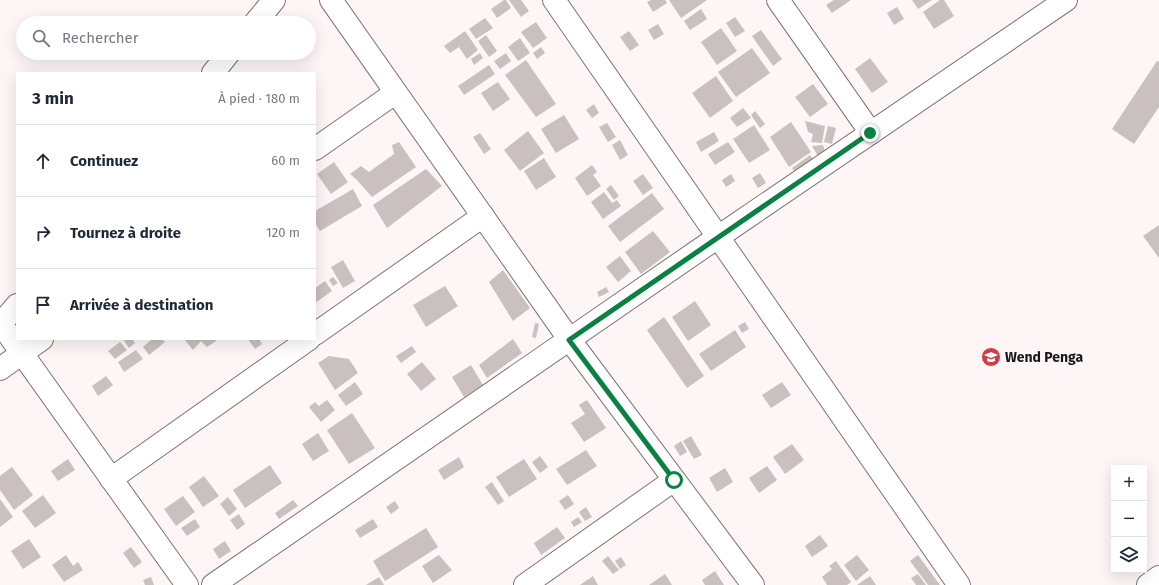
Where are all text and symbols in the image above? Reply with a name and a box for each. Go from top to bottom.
search box [16,16,316,60]
icon: search [30,27,52,49]
text: Rechercher [62,29,138,47]
text: 3 min [32,88,74,109]
text: À pied · 180 m [218,91,300,106]
route end [861,124,879,142]
icon: ahead [32,150,54,172]
text: Continuez [70,152,138,170]
text: 60 m [271,153,300,168]
icon: right [32,222,54,244]
text: Tournez à droite [70,224,181,242]
text: 120 m [266,225,300,240]
icon: arrive [32,294,54,316]
text: Arrivée à destination [70,296,213,314]
school or university icon: Wend Penga [980,346,1002,368]
place label: Wend Penga [1005,349,1083,366]
map controls [1111,465,1147,573]
button: + [1111,465,1147,501]
route start [665,471,683,489]
button: − [1111,501,1147,537]
button: layers [1111,537,1147,573]

